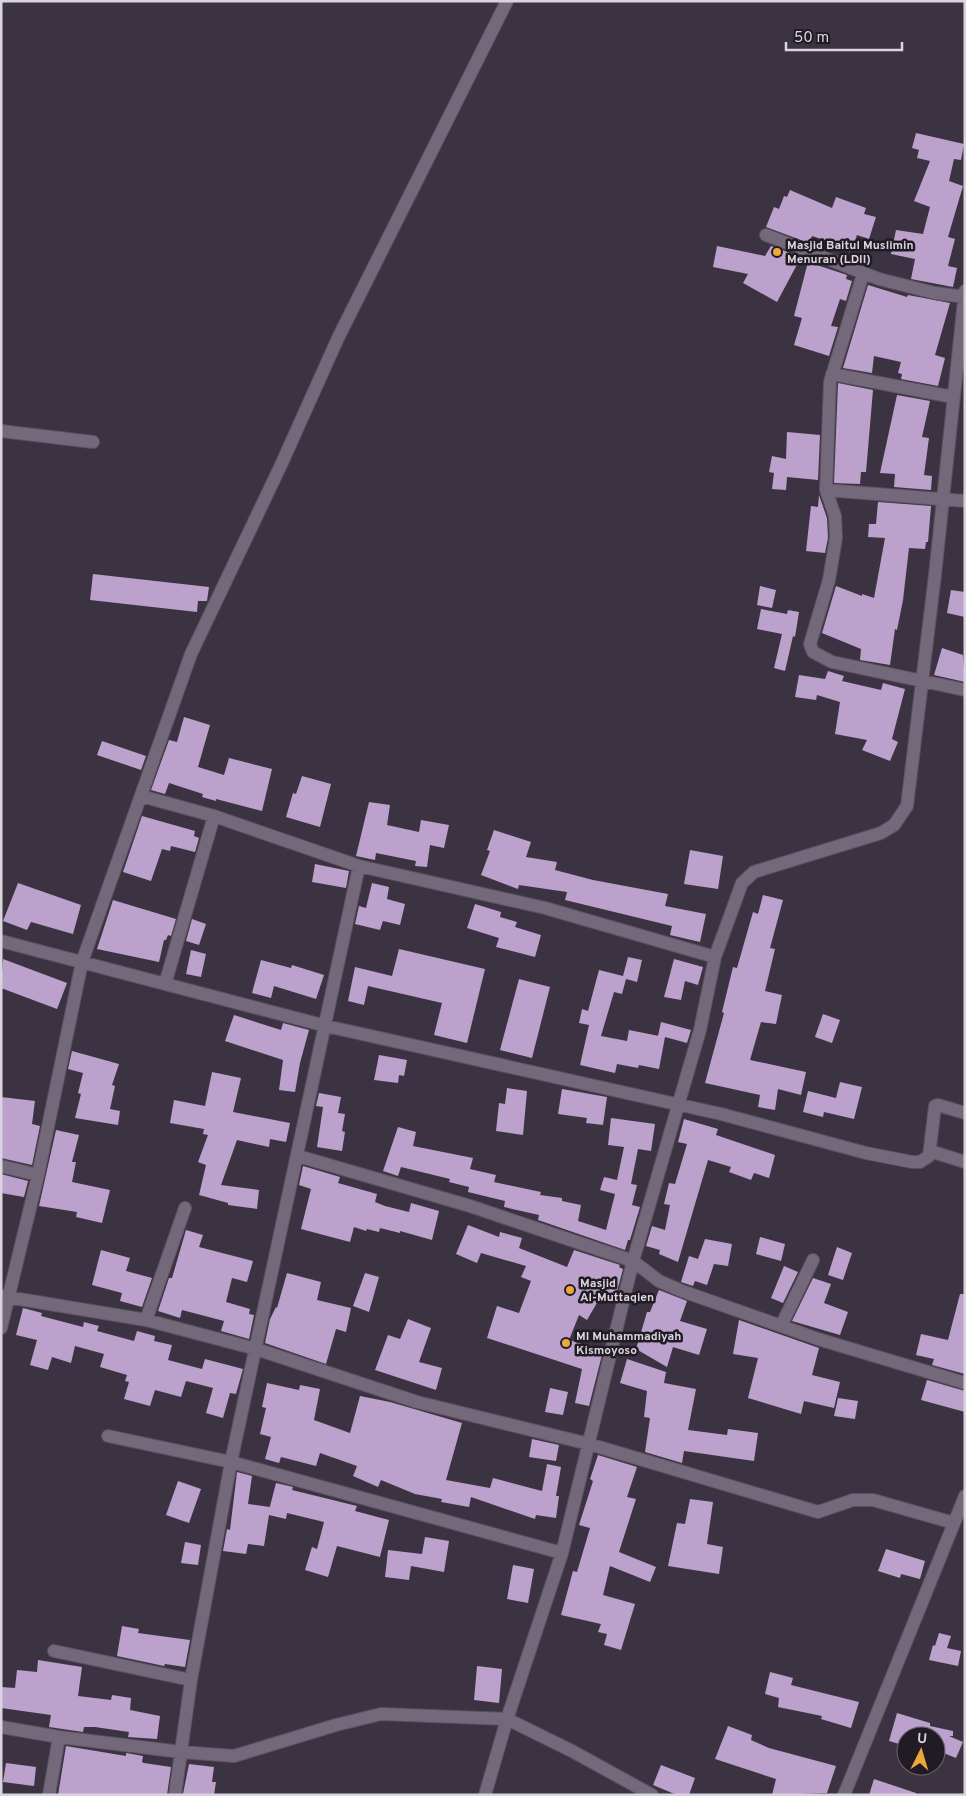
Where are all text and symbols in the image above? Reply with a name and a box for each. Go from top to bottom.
scale bar [786,20,902,52]
text: 50 m [794,29,829,48]
place label: Masjid Baitul Muslimin Menuran (LDII) [787,238,914,268]
marker: Masjid Baitul Muslimin Menuran (LDII) [771,246,783,258]
place label: Masjid Al-Muttaqien [580,1276,654,1306]
marker: Masjid Al-Muttaqien [564,1284,576,1296]
place label: MI Muhammadiyah Kismoyoso [576,1329,681,1359]
marker: MI Muhammadiyah Kismoyoso [560,1337,572,1349]
north arrow [896,1726,946,1776]
text: U [916,1731,928,1748]

